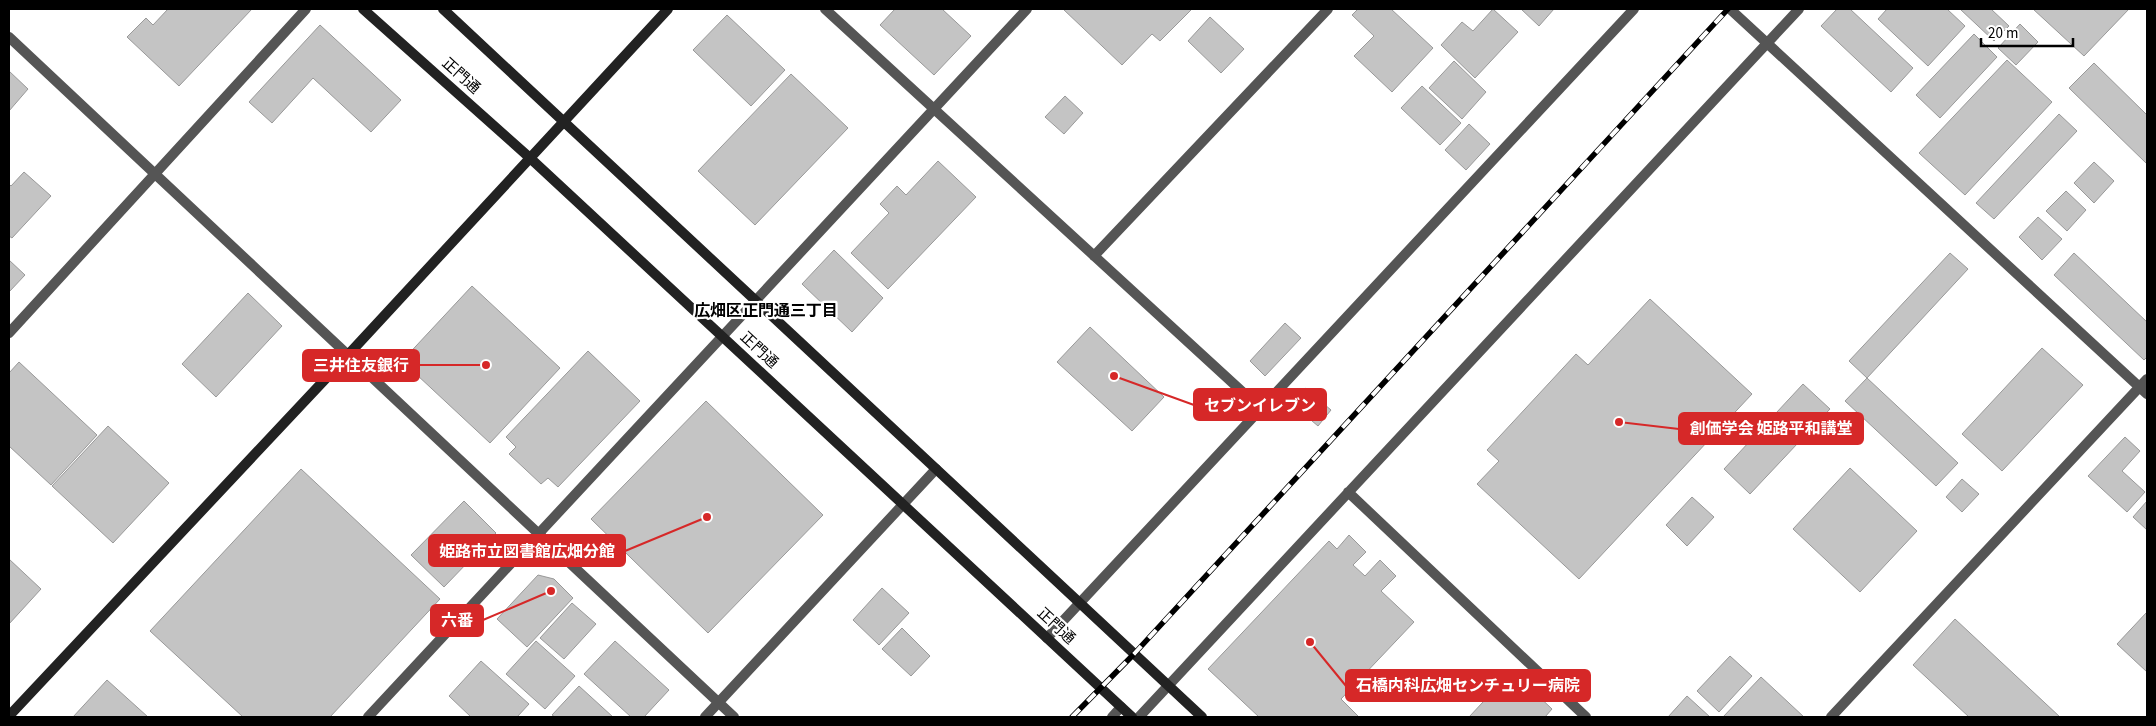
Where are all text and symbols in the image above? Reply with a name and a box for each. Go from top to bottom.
scale bar [1981,15,2074,47]
text: 20 m [1988,23,2018,44]
street label: 正門通 [437,53,485,99]
district label: 広畑区正門通三丁目 [694,300,838,322]
street label: 正門通 [735,327,783,373]
callout: 三井住友銀行 [303,350,419,381]
text: 三井住友銀行 [313,355,409,377]
callout: セブンイレブン [1194,389,1326,420]
text: セブンイレブン [1204,395,1316,417]
callout: 創価学会 姫路平和講堂 [1679,413,1863,444]
text: 創価学会 姫路平和講堂 [1689,418,1853,440]
callout: 姫路市立図書館広畑分館 [429,535,625,566]
text: 姫路市立図書館広畑分館 [439,541,615,563]
street label: 正門通 [1032,603,1080,649]
callout: 六番 [431,605,483,636]
text: 六番 [441,610,473,632]
callout: 石橋内科広畑センチュリー病院 [1346,670,1590,701]
text: 石橋内科広畑センチュリー病院 [1356,675,1580,697]

